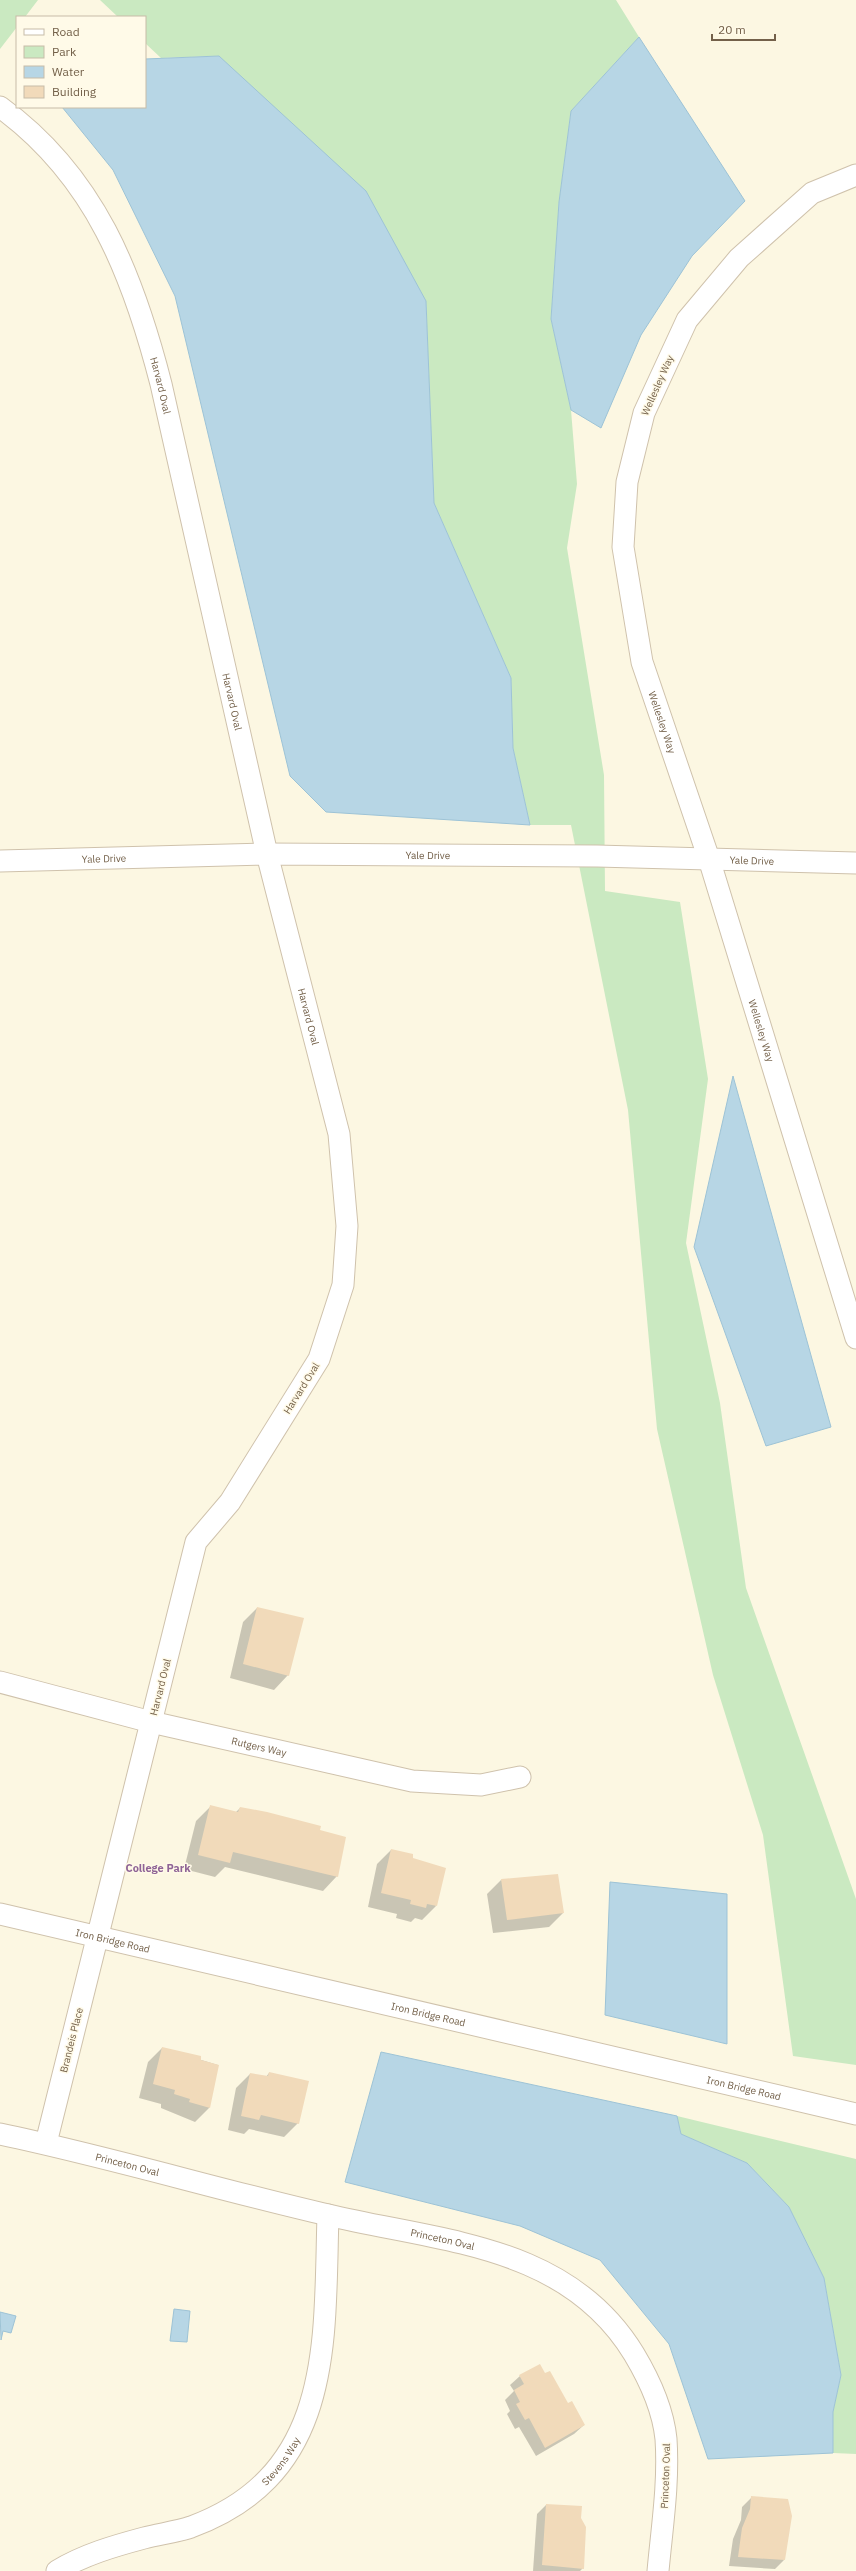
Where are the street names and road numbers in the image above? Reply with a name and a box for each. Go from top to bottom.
street label: Wellesley Way [638,353,677,417]
street label: Harvard Oval [147,356,174,416]
street label: Harvard Oval [219,672,245,732]
street label: Wellesley Way [645,690,679,755]
street label: Yale Drive [406,849,451,862]
street label: Yale Drive [82,852,127,866]
street label: Yale Drive [729,854,775,868]
street label: Harvard Oval [295,987,322,1047]
street label: Wellesley Way [745,998,777,1064]
street label: Harvard Oval [281,1360,322,1416]
street label: Harvard Oval [147,1657,174,1717]
street label: Rutgers Way [230,1734,288,1759]
street label: Iron Bridge Road [74,1926,151,1956]
street label: Iron Bridge Road [390,2000,467,2030]
street label: Brandeis Place [57,2006,86,2074]
street label: Iron Bridge Road [705,2073,782,2103]
street label: Princeton Oval [94,2150,161,2179]
street label: Princeton Oval [409,2226,476,2253]
street label: Stevens Way [259,2435,303,2488]
street label: Princeton Oval [658,2443,673,2509]

